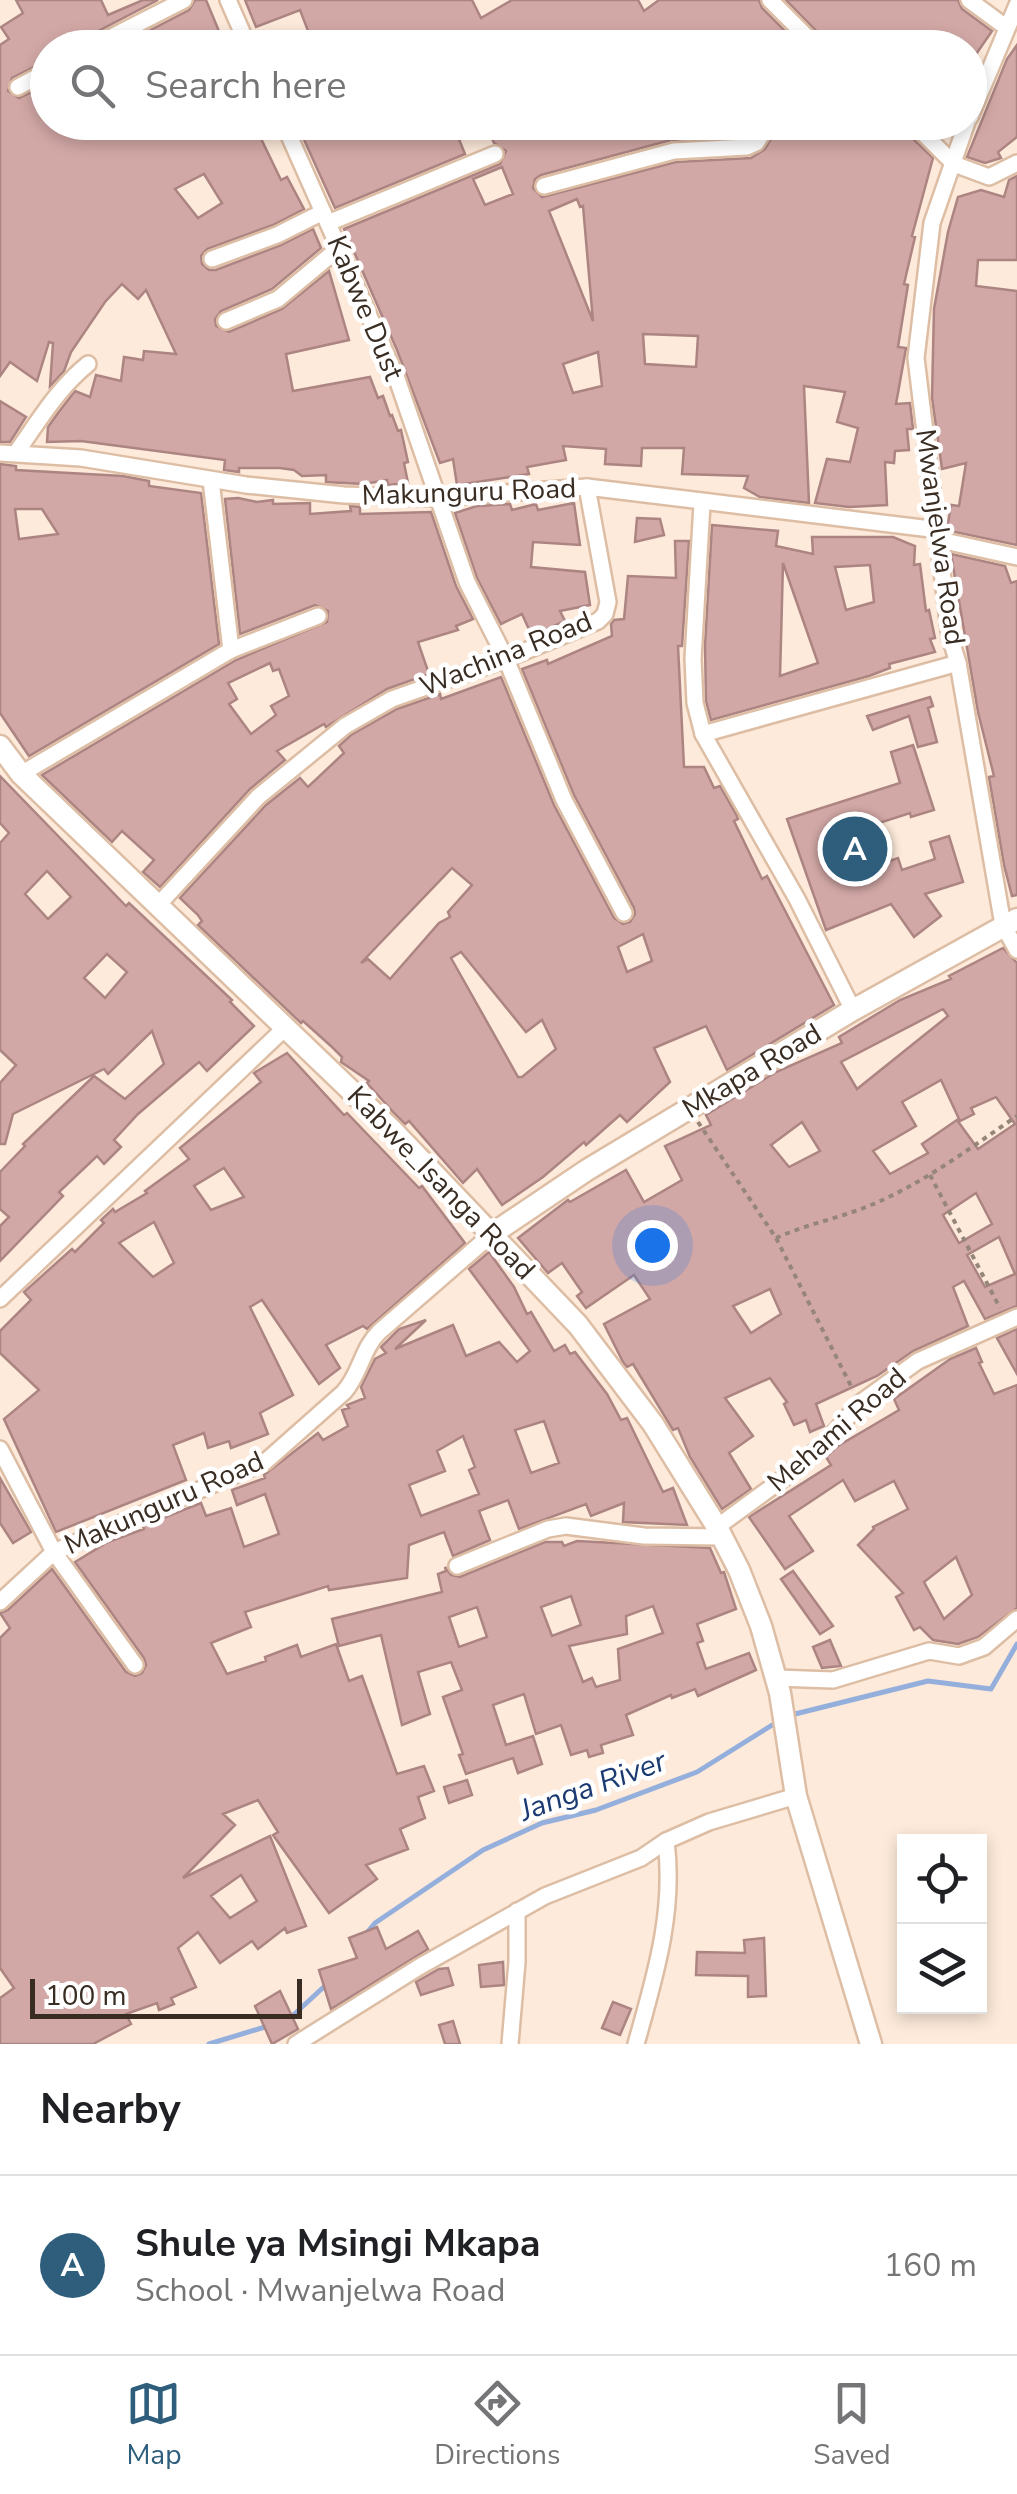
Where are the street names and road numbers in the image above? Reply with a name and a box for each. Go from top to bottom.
street label: Kabwe Dust [318,230,413,386]
street label: Mwanjelwa Road [906,426,974,648]
street label: Makunguru Road [361,469,577,515]
street label: Wachina Road [414,602,598,706]
street label: Mkapa Road [675,1015,829,1127]
street label: Kabwe_Isanga Road [339,1078,543,1288]
street label: Mehami Road [759,1359,915,1501]
street label: Makunguru Road [58,1442,270,1564]

